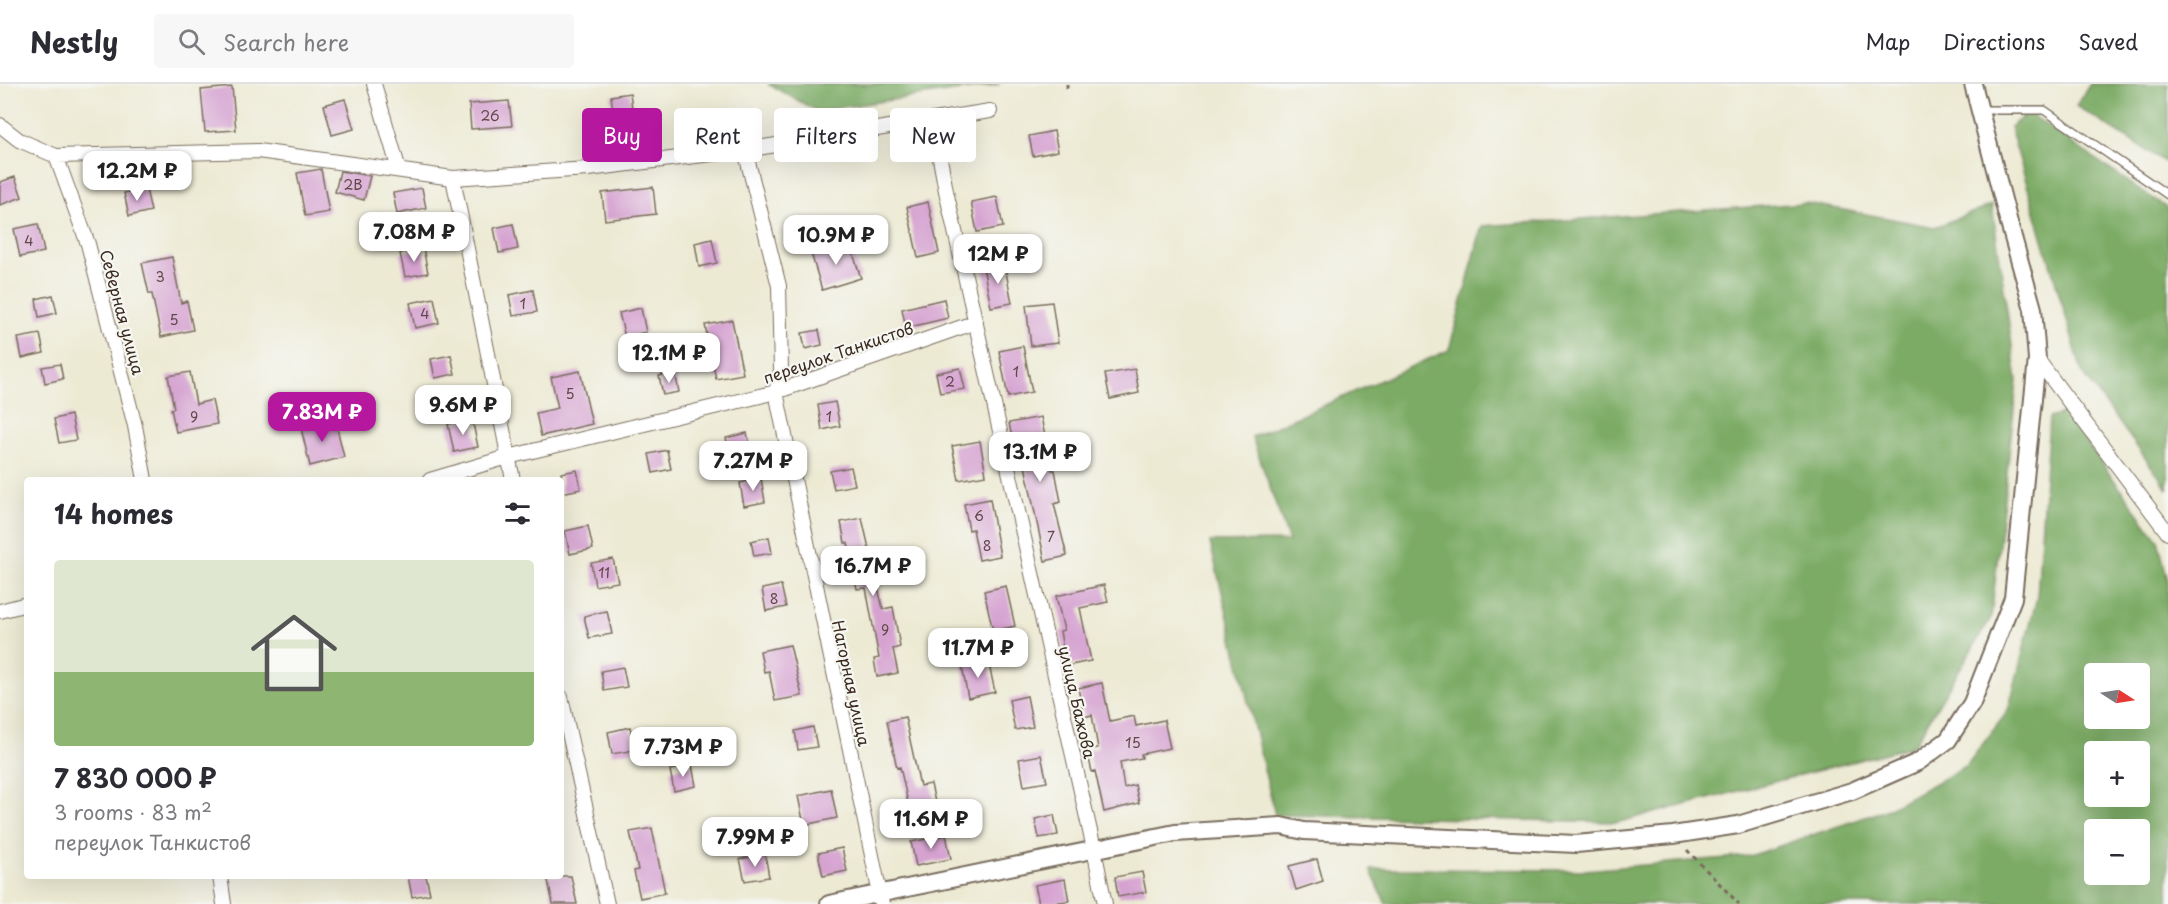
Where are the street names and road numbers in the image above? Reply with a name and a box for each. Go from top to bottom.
street label: Северная улица [95,247,151,377]
street label: переулок Танкистов [760,315,916,389]
street label: Нагорная улица [827,618,877,748]
street label: улица Бажова [1053,643,1103,761]

